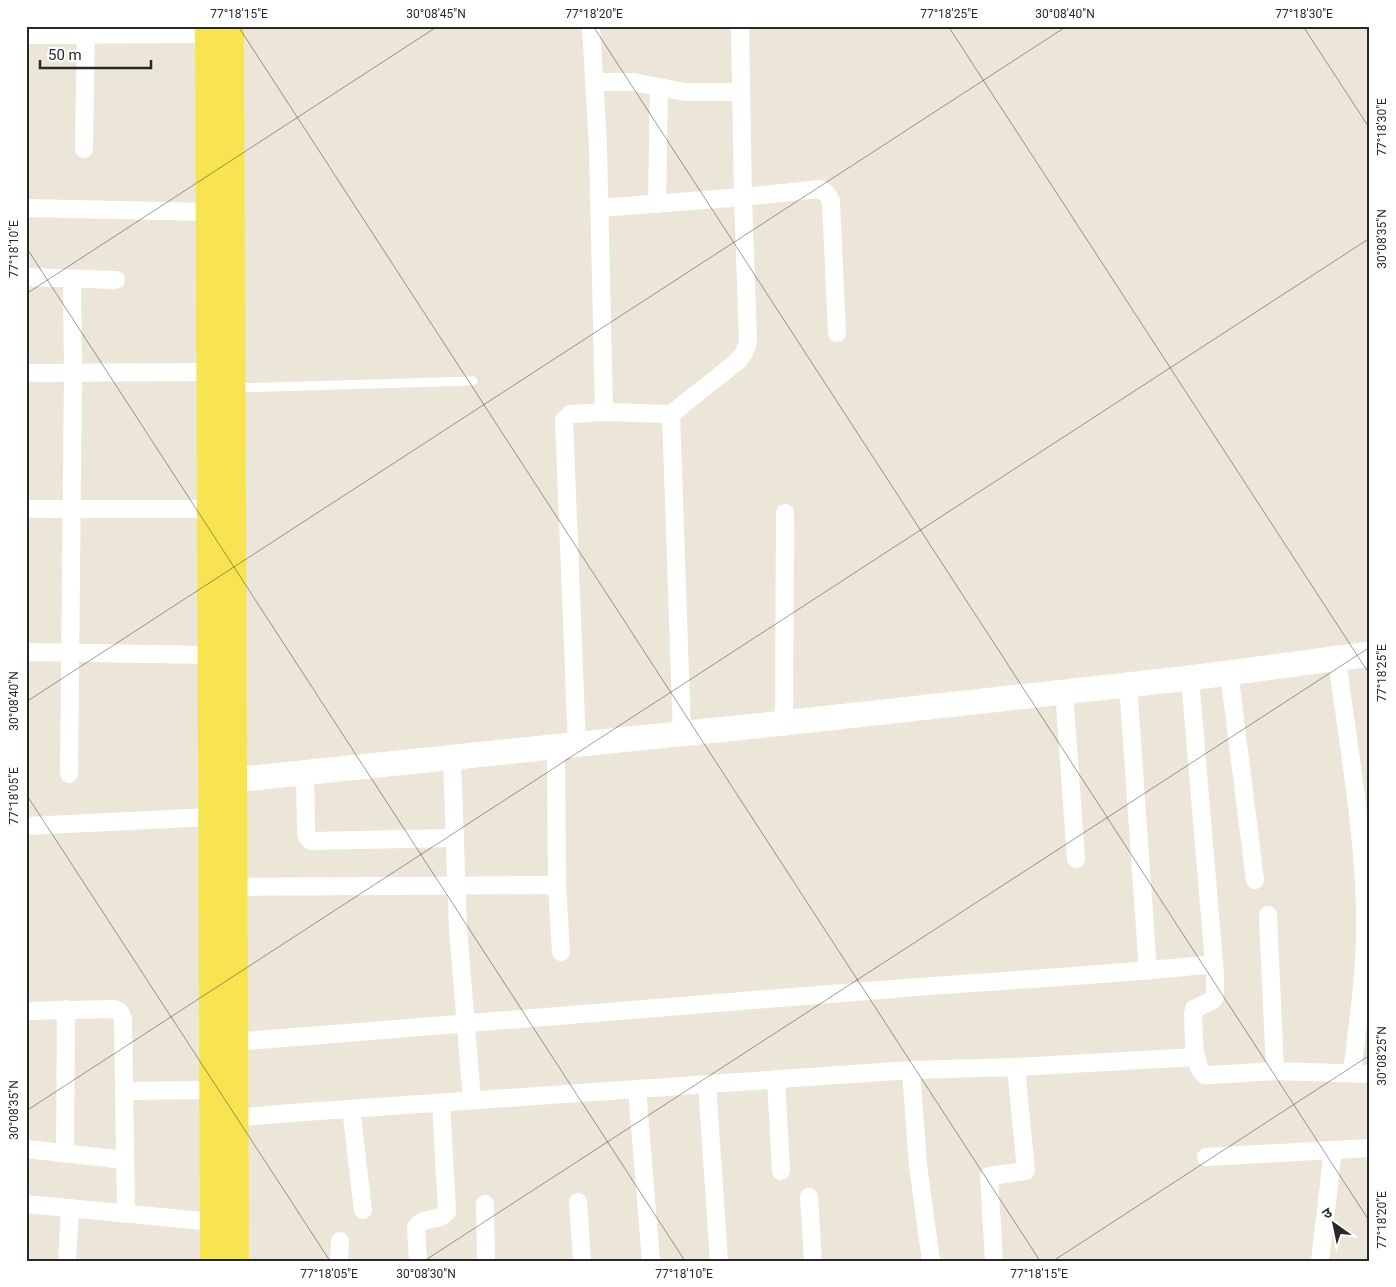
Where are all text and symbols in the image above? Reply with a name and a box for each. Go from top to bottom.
text: 77°18'15"E [210,7,268,21]
text: 30°08'45"N [406,7,466,21]
text: 77°18'20"E [565,7,623,21]
text: 77°18'25"E [920,7,978,21]
text: 30°08'40"N [1035,7,1095,21]
text: 77°18'30"E [1275,7,1333,21]
scale bar [40,38,151,70]
text: 50 m [48,46,82,64]
text: 77°18'30"E [1375,98,1389,156]
text: 30°08'35"N [1375,209,1389,269]
text: 77°18'10"E [7,220,21,278]
text: 77°18'25"E [1375,644,1389,702]
text: 30°08'40"N [7,671,21,731]
text: 77°18'05"E [7,767,21,825]
text: 30°08'25"N [1375,1026,1389,1086]
text: 30°08'35"N [7,1080,21,1140]
text: 77°18'20"E [1375,1191,1389,1249]
north arrow [1308,1200,1358,1250]
text: उ [1319,1204,1335,1222]
text: 77°18'05"E [300,1267,358,1281]
text: 30°08'30"N [396,1267,456,1281]
text: 77°18'10"E [655,1267,713,1281]
text: 77°18'15"E [1010,1267,1068,1281]

